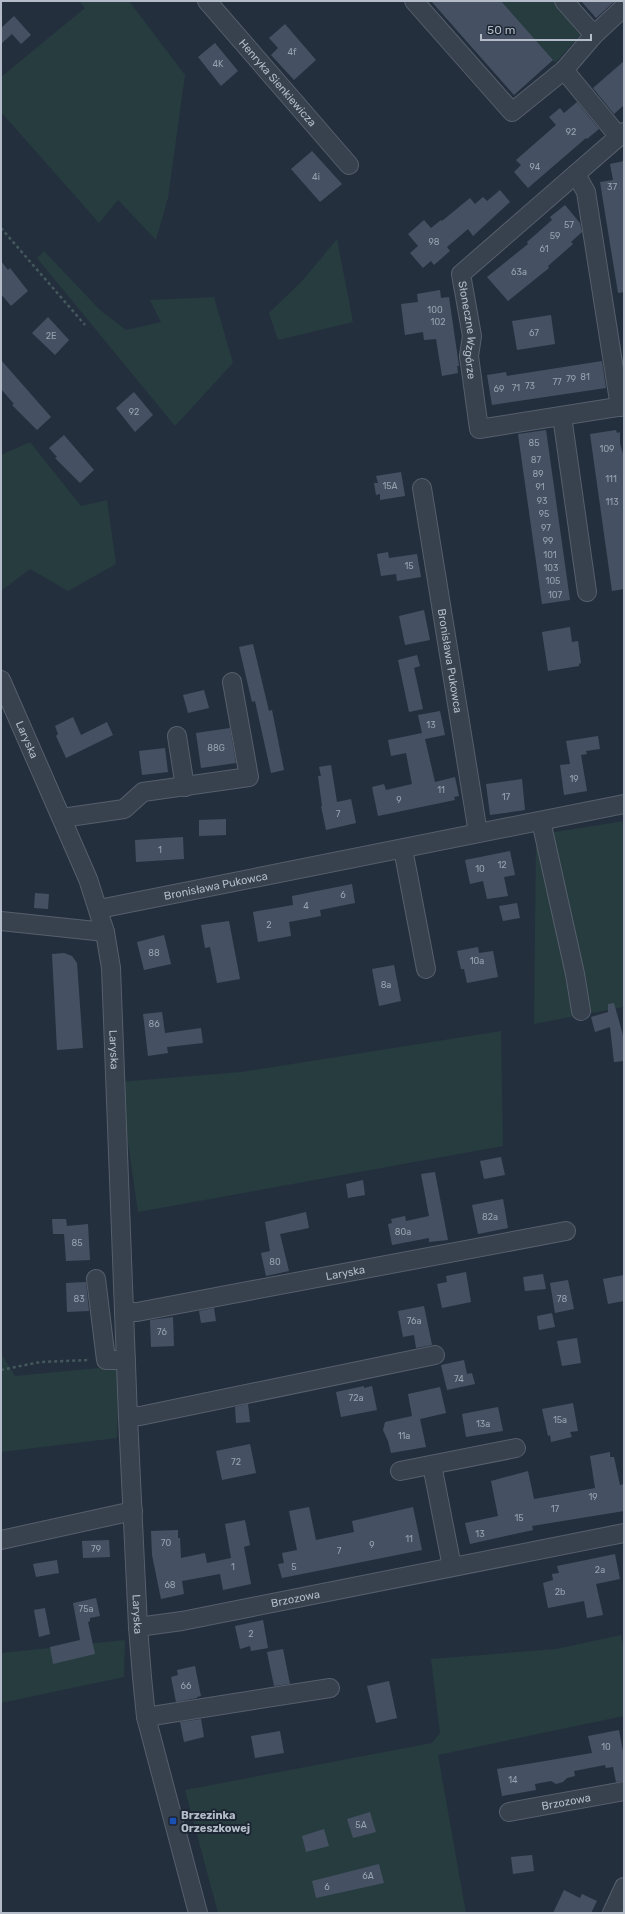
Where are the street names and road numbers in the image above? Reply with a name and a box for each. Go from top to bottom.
street label: Henryka Sienkiewicza [236,36,319,129]
street label: Słoneczne Wzgórze [456,280,479,380]
street label: Bronisława Pukowca [435,608,465,714]
street label: Laryska [13,719,41,760]
street label: Bronisława Pukowca [163,869,269,902]
street label: Laryska [107,1030,121,1070]
street label: Laryska [325,1263,366,1283]
street label: Brzozowa [270,1587,321,1610]
street label: Laryska [130,1594,145,1634]
street label: Brzozowa [540,1791,592,1812]

